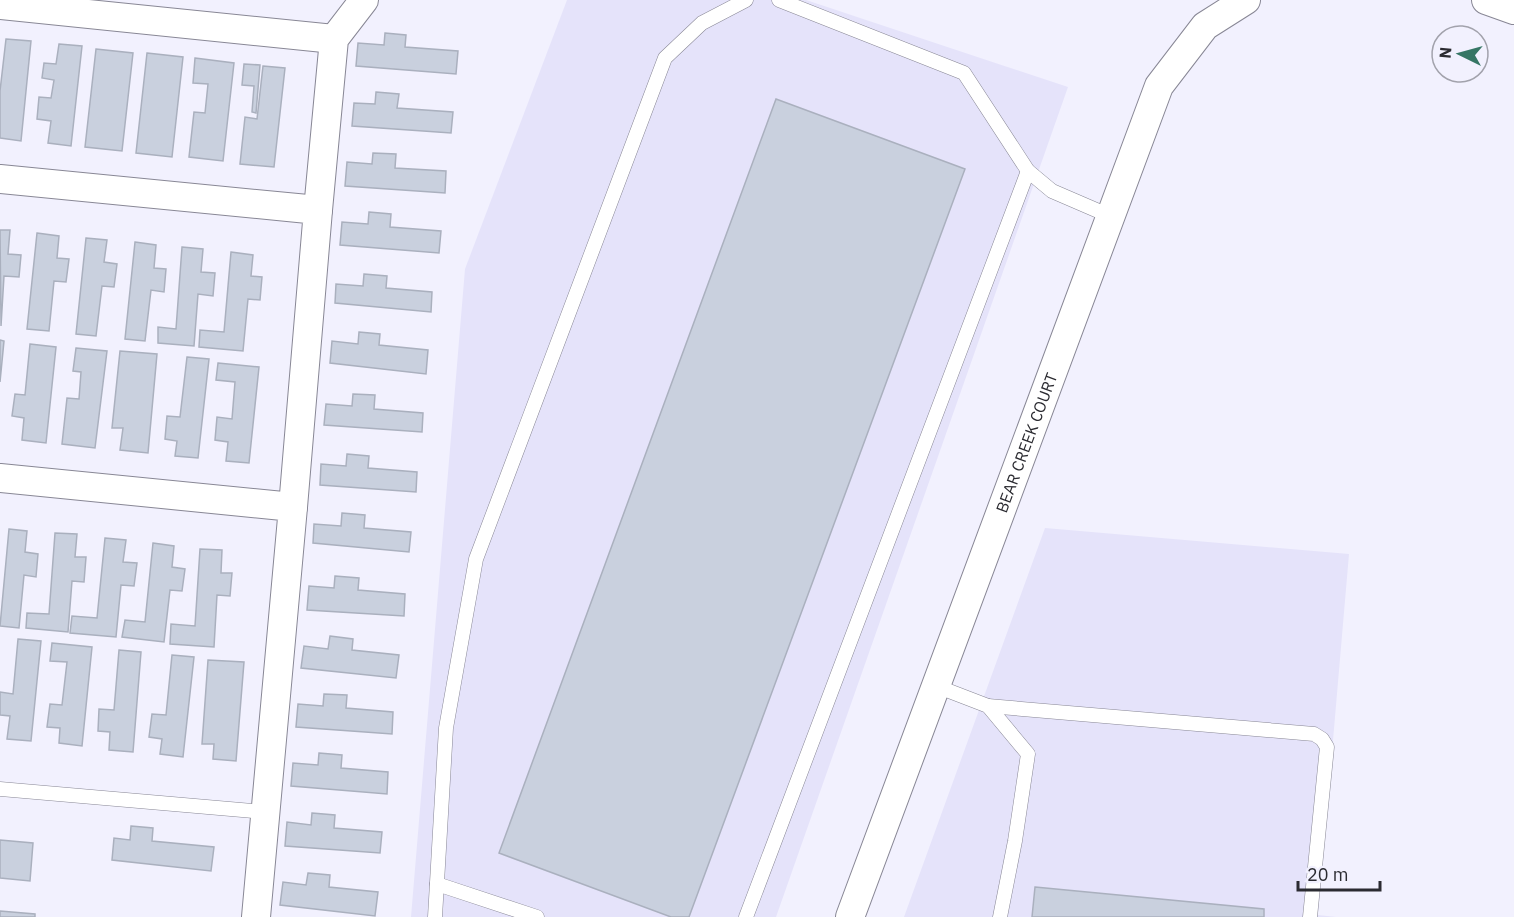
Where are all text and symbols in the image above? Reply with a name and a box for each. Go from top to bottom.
north arrow [1430,24,1490,84]
text: N [1435,46,1456,59]
street label: BEAR CREEK COURT [991,370,1061,515]
scale bar [1298,854,1380,892]
text: 20 m [1307,863,1349,886]

